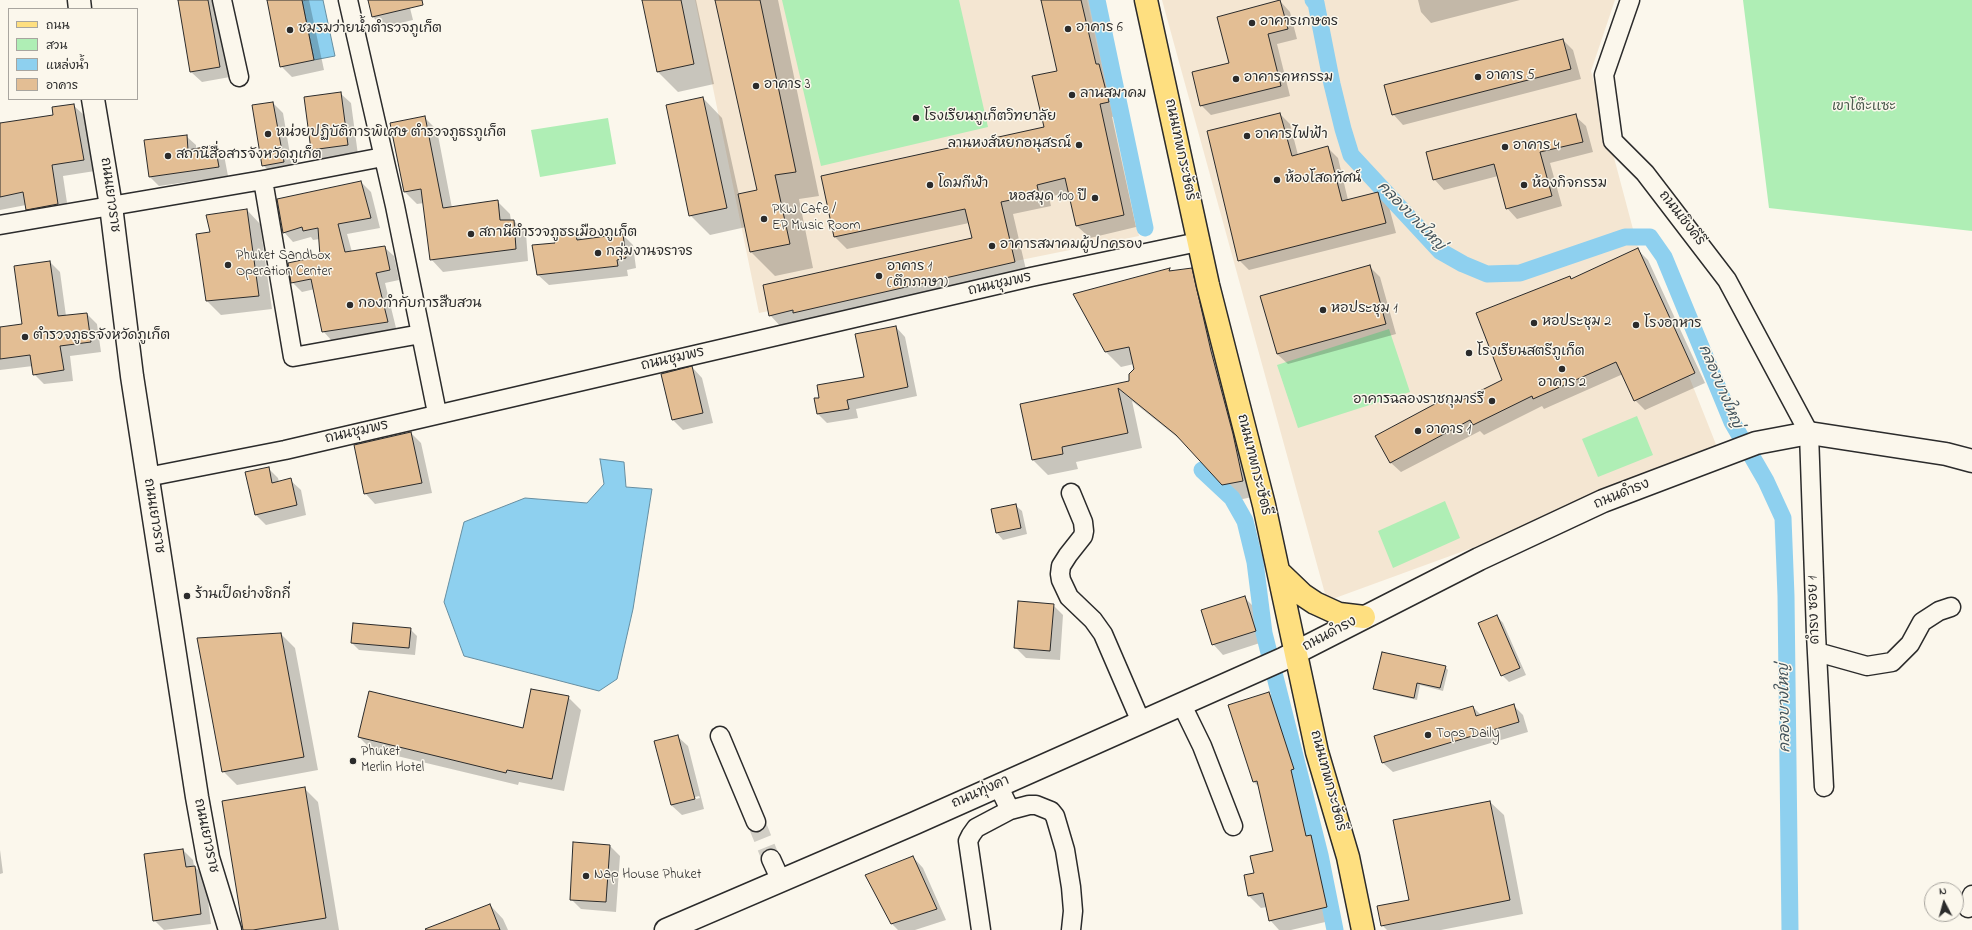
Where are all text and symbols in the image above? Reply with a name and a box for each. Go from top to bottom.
legend [8,8,138,100]
place label: อาคารเกษตร [1260,15,1338,31]
text: ถนน [46,17,70,35]
marker: อาคารเกษตร [1247,18,1257,28]
place label: อาคาร 6 [1076,21,1123,37]
place label: ชมรมว่ายน้ำตำรวจภูเก็ต [298,22,442,38]
marker: อาคาร 6 [1063,24,1073,34]
marker: ชมรมว่ายน้ำตำรวจภูเก็ต [285,25,295,35]
text: สวน [46,37,67,55]
text: แหล่งน้ำ [46,57,89,75]
place label: อาคาร 5 [1486,69,1535,85]
place label: อาคารคหกรรม [1244,71,1333,87]
marker: อาคาร 5 [1473,72,1483,82]
marker: อาคารคหกรรม [1231,74,1241,84]
text: อาคาร [46,77,78,95]
place label: อาคาร 3 [764,78,811,94]
marker: อาคาร 3 [751,81,761,91]
place label: ลานสมาคม [1080,87,1147,103]
marker: ลานสมาคม [1067,90,1077,100]
street label: ถนนเทพกระษัตรี [1160,97,1198,203]
park label: เขาโต๊ะแซะ [1832,100,1896,116]
place label: โรงเรียนภูเก็ตวิทยาลัย [924,110,1056,126]
marker: โรงเรียนภูเก็ตวิทยาลัย [911,113,921,123]
place label: หน่วยปฏิบัติการพิเศษ ตำรวจภูธรภูเก็ต [276,126,506,142]
place label: อาคารไฟฟ้า [1255,128,1328,144]
marker: หน่วยปฏิบัติการพิเศษ ตำรวจภูธรภูเก็ต [263,129,273,139]
marker: อาคารไฟฟ้า [1242,131,1252,141]
place label: ลานหงส์หยกอนุสรณ์ [948,137,1071,153]
place label: อาคาร 4 [1513,139,1560,155]
marker: ลานหงส์หยกอนุสรณ์ [1074,140,1084,150]
marker: อาคาร 4 [1500,142,1510,152]
place label: สถานีสื่อสารจังหวัดภูเก็ต [176,148,322,164]
marker: สถานีสื่อสารจังหวัดภูเก็ต [163,151,173,161]
street label: ถนนเยาวราช [95,156,123,234]
place label: ห้องโสดทัศน์ [1285,172,1361,188]
marker: ห้องโสดทัศน์ [1272,175,1282,185]
place label: โดมกีฬา [938,177,988,193]
place label: ห้องกิจกรรม [1532,177,1607,193]
water label: คลองบางใหญ่ [1373,179,1447,255]
marker: โดมกีฬา [925,180,935,190]
marker: ห้องกิจกรรม [1519,180,1529,190]
street label: ถนนเชิงคีรี [1654,188,1708,250]
place label: หอสมุด 100 ปี [1009,190,1087,206]
marker: หอสมุด 100 ปี [1090,193,1100,203]
place label: PKW Cafe / EP Music Room [772,203,860,236]
marker: PKW Cafe / EP Music Room [759,214,769,224]
place label: สถานีตำรวจภูธรเมืองภูเก็ต [479,226,637,242]
marker: สถานีตำรวจภูธรเมืองภูเก็ต [466,229,476,239]
place label: อาคารสมาคมผู้ปกครอง [1000,238,1142,254]
marker: อาคารสมาคมผู้ปกครอง [987,241,997,251]
place label: กลุ่มงานจราจร [606,245,693,261]
marker: กลุ่มงานจราจร [593,248,603,258]
place label: Phuket Sandbox Operation Center [236,249,332,282]
marker: Phuket Sandbox Operation Center [223,260,233,270]
place label: อาคาร 1 (ตึกภาษา) [887,260,948,292]
street label: ถนนชุมพร [967,270,1033,300]
marker: อาคาร 1 (ตึกภาษา) [874,271,884,281]
place label: กองกำกับการสืบสวน [358,297,482,313]
marker: กองกำกับการสืบสวน [345,300,355,310]
place label: หอประชุม 1 [1331,302,1398,318]
marker: หอประชุม 1 [1318,305,1328,315]
place label: หอประชุม 2 [1542,315,1611,331]
place label: โรงอาหาร [1644,317,1702,333]
marker: หอประชุม 2 [1529,318,1539,328]
marker: โรงอาหาร [1631,320,1641,330]
place label: ตำรวจภูธรจังหวัดภูเก็ต [33,329,170,345]
marker: ตำรวจภูธรจังหวัดภูเก็ต [20,332,30,342]
water label: คลองบางใหญ่ [1693,343,1745,431]
street label: ถนนชุมพร [640,345,706,375]
place label: โรงเรียนสตรีภูเก็ต [1477,345,1585,361]
marker: โรงเรียนสตรีภูเก็ต [1464,348,1474,358]
marker: อาคาร 2 [1557,364,1567,374]
place label: อาคาร 2 [1538,376,1586,392]
place label: อาคารฉลองราชกุมารรี [1353,393,1484,409]
marker: อาคารฉลองราชกุมารรี [1487,396,1497,406]
street label: ถนนเทพกระษัตรี [1232,413,1274,517]
street label: ถนนชุมพร [324,418,390,448]
place label: อาคาร 1 [1426,423,1471,439]
marker: อาคาร 1 [1413,426,1423,436]
street label: ถนนดำรง [1592,476,1652,514]
street label: ถนนเยาวราช [139,477,167,555]
street label: ดำรง ซอย 1 [1805,575,1825,645]
place label: ร้านเป็ดย่างชิกกี่ [195,588,291,604]
marker: ร้านเป็ดย่างชิกกี่ [182,591,192,601]
street label: ถนนดำรง [1300,614,1360,656]
water label: คลองบางใหญ่ [1776,663,1796,753]
place label: Tops Daily [1436,727,1499,743]
street label: ถนนเทพกระษัตรี [1305,729,1349,833]
marker: Tops Daily [1423,730,1433,740]
place label: Phuket Merlin Hotel [361,745,424,778]
marker: Phuket Merlin Hotel [348,756,358,766]
street label: ถนนทุ่งคา [950,773,1012,813]
street label: ถนนเยาวราช [189,797,221,875]
place label: Nap House Phuket [594,868,701,884]
marker: Nap House Phuket [581,871,591,881]
north arrow [1924,882,1964,922]
text: N [1938,883,1947,899]

